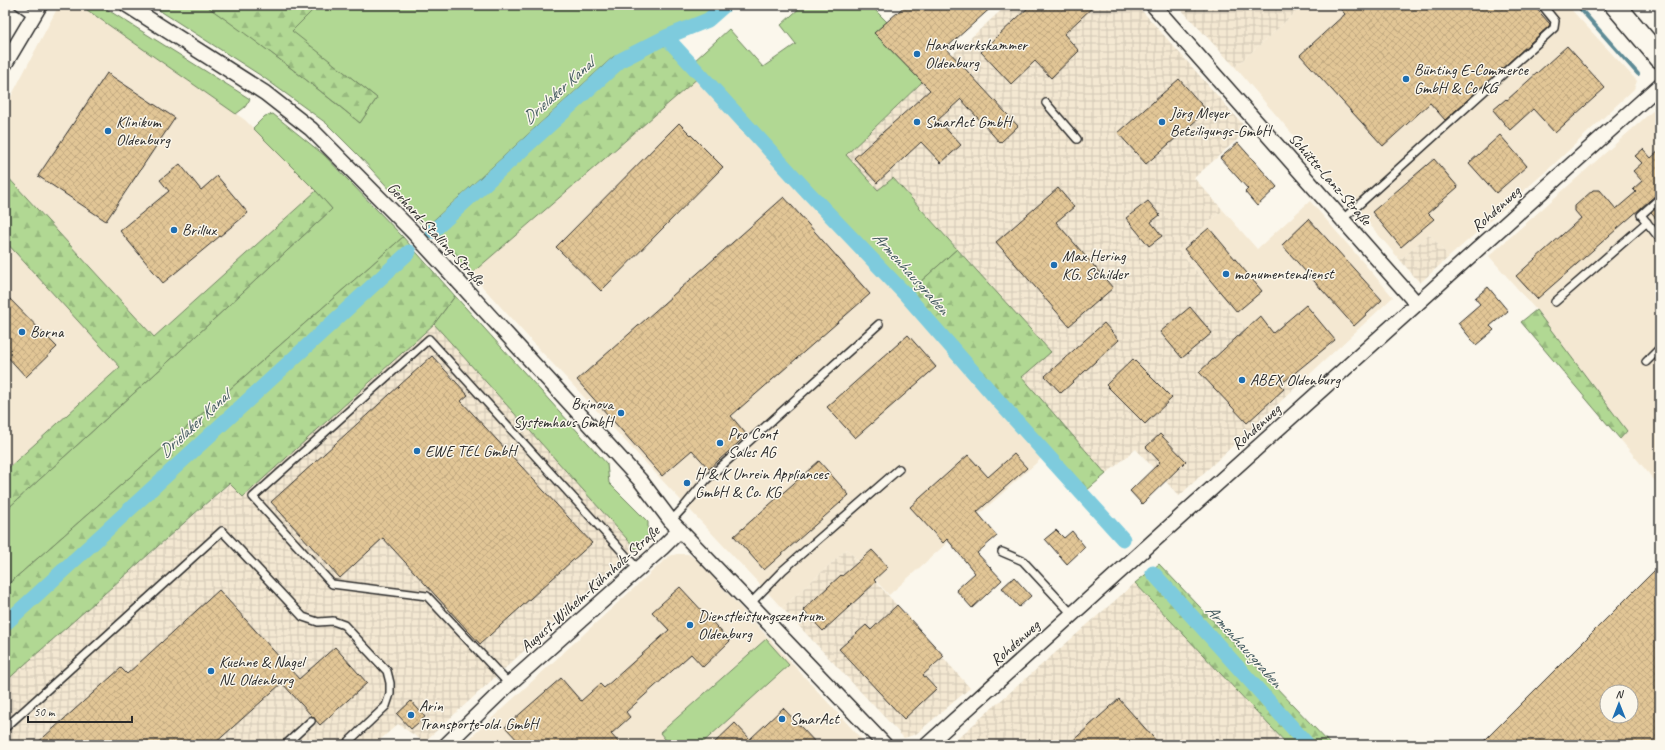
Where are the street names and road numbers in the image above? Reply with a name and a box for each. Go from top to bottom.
street label: Schütte-Lanz-Straße [1284,129,1377,231]
street label: Gerhard-Stalling-Straße [383,178,490,291]
street label: Rohdenweg [1467,181,1526,236]
street label: Rohdenweg [1227,399,1286,454]
street label: August-Wilhelm-Kühnholz-Straße [516,520,665,657]
street label: Rohdenweg [986,615,1045,670]

